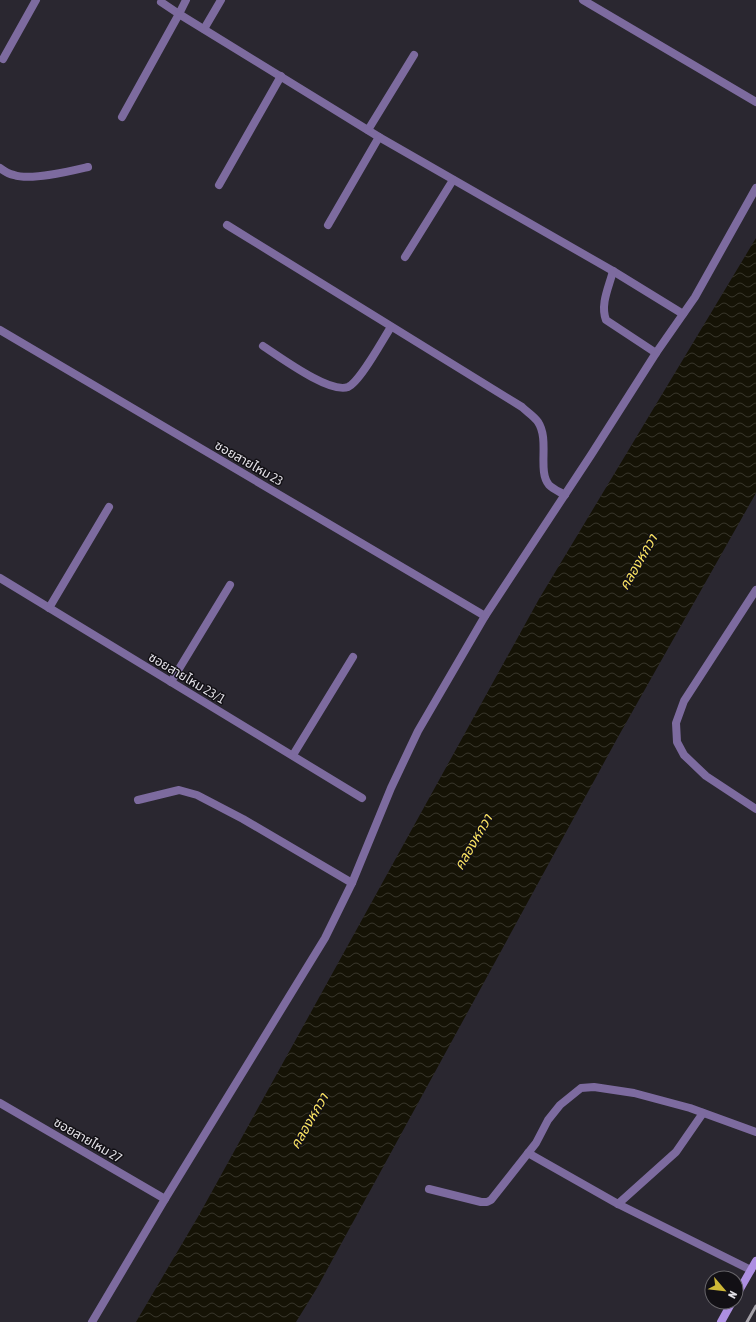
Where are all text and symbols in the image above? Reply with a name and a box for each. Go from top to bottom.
street label: ซอยสายไหม 23 [212,437,286,489]
water label: คลองหกวา [616,530,661,593]
street label: ซอยสายไหม 23/1 [146,649,228,707]
water label: คลองหกวา [451,810,496,873]
water label: คลองหกวา [287,1089,332,1152]
street label: ซอยสายไหม 27 [51,1114,125,1166]
north arrow [704,1270,744,1310]
text: N [726,1289,740,1300]

